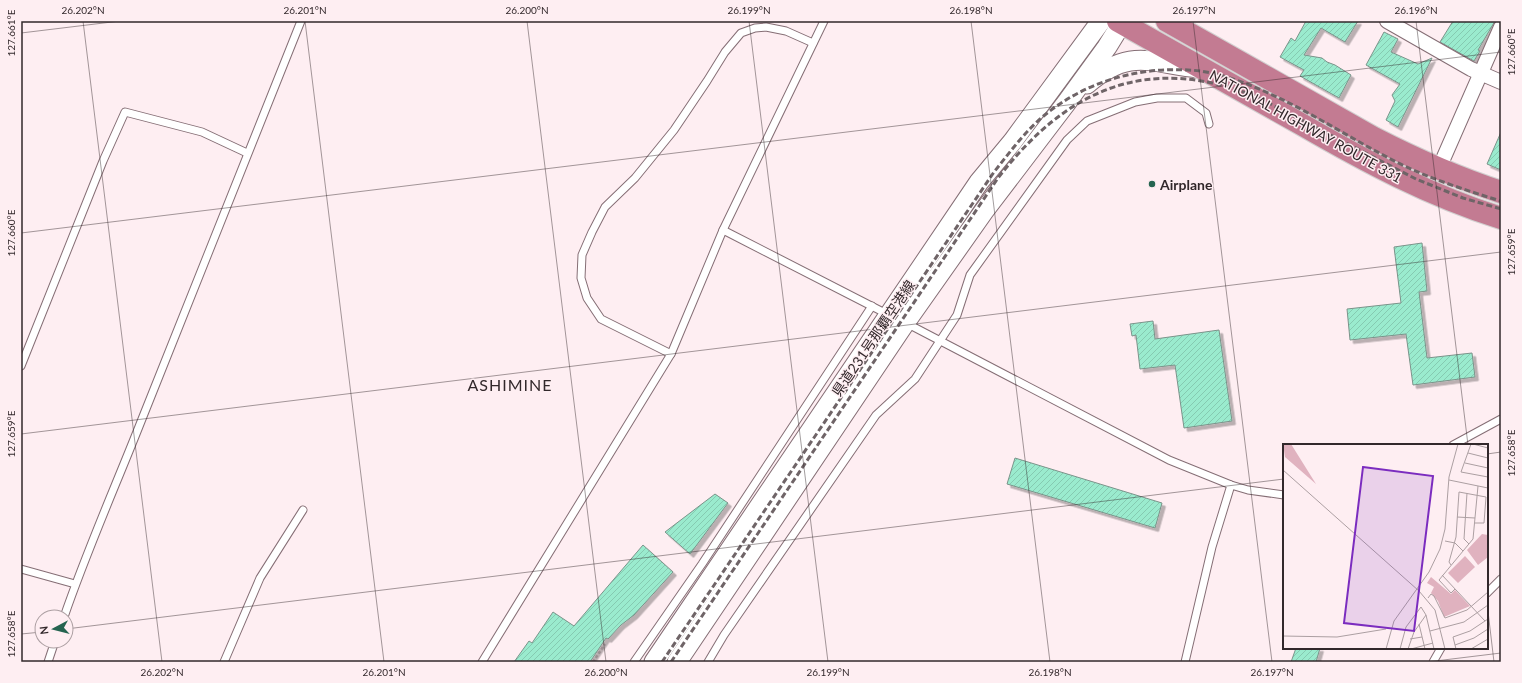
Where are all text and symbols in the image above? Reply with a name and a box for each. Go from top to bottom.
text: 26.202°N [61,4,105,16]
text: 26.201°N [283,4,327,16]
text: 26.200°N [505,4,549,16]
text: 26.199°N [727,4,771,16]
text: 26.198°N [949,4,993,16]
text: 26.197°N [1172,4,1216,16]
text: 26.196°N [1394,4,1438,16]
text: 127.661°E [5,9,17,57]
text: 127.660°E [1505,28,1517,76]
street label: NATIONAL HIGHWAY ROUTE 331 [1207,66,1405,186]
place label: Airplane [1159,176,1213,193]
marker: Airplane [1147,179,1157,189]
text: 127.660°E [5,209,17,257]
text: 127.659°E [1505,228,1517,276]
street label: 県道231号那覇空港線 [828,277,918,399]
district label: ASHIMINE [468,375,553,394]
text: 127.659°E [5,410,17,458]
text: 127.658°E [1505,429,1517,477]
inset map [1283,444,1488,649]
north arrow [34,609,74,649]
text: 127.658°E [5,610,17,658]
text: N [37,625,51,635]
text: 26.202°N [140,666,184,678]
text: 26.201°N [362,666,406,678]
text: 26.200°N [584,666,628,678]
text: 26.199°N [806,666,850,678]
text: 26.198°N [1028,666,1072,678]
text: 26.197°N [1250,666,1294,678]

